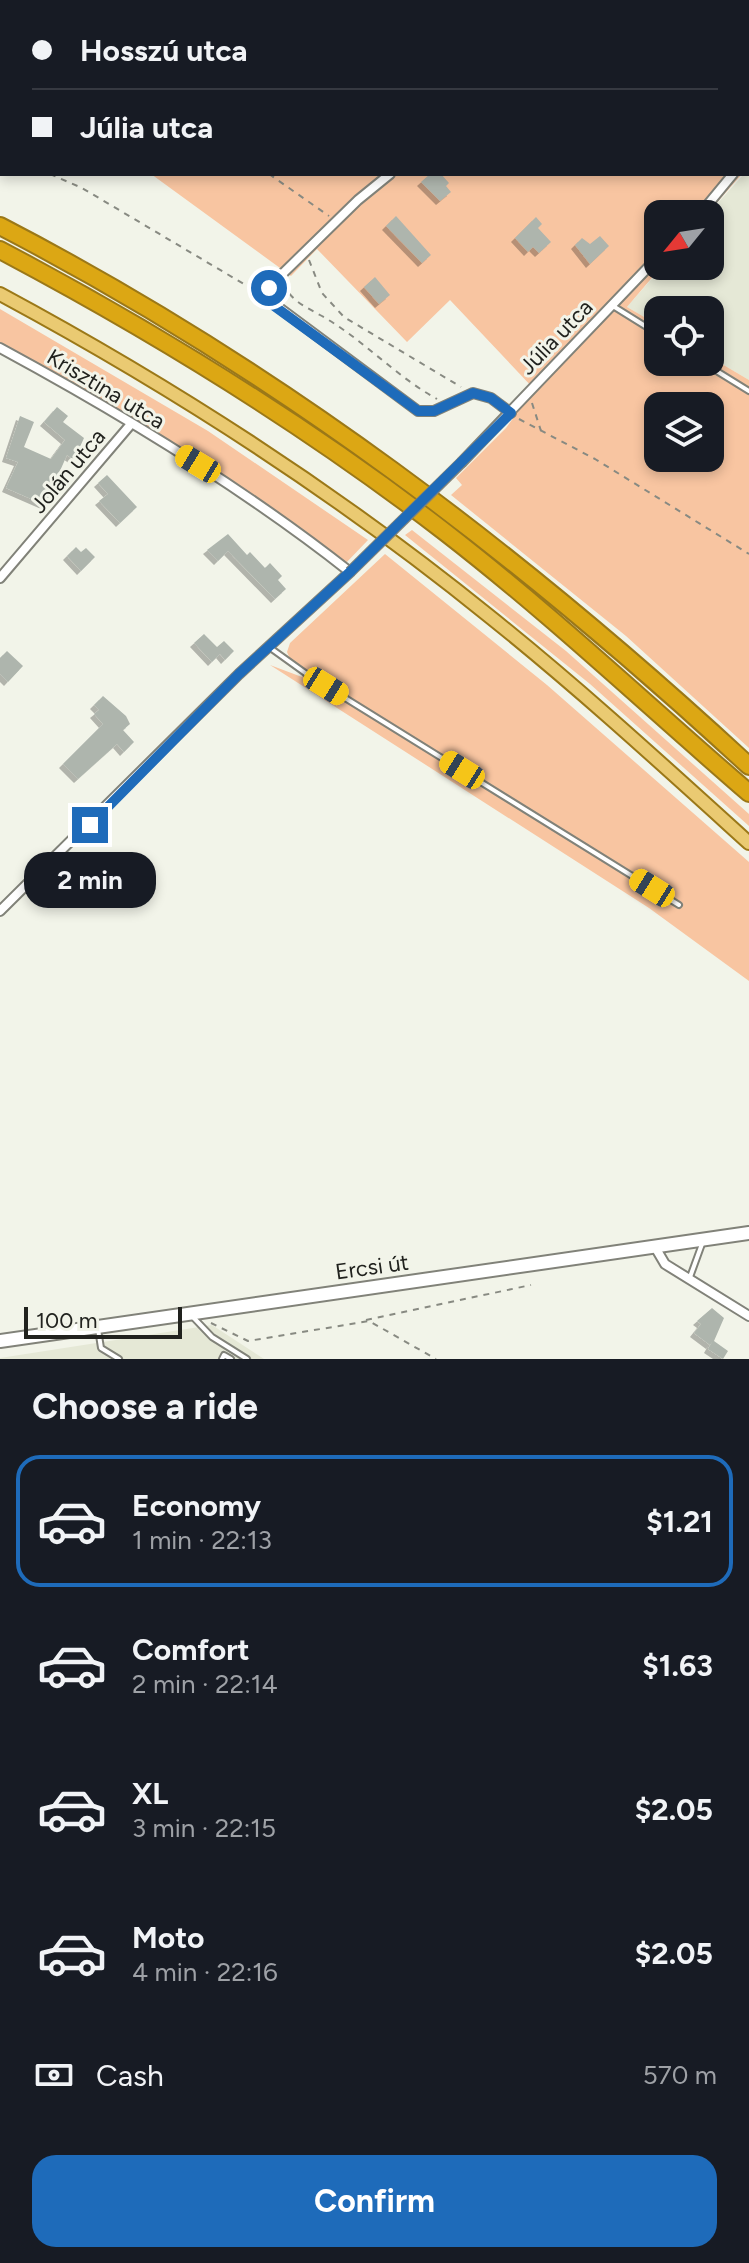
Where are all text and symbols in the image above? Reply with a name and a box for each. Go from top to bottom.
text: Hosszú utca [80,32,248,69]
text: Júlia utca [80,109,213,146]
north arrow [644,200,724,280]
map controls [644,200,724,472]
route start [251,270,287,306]
street label: Júlia utca [514,294,598,380]
button: locate [644,296,724,376]
street label: Krisztina utca [42,343,170,435]
button: layers [644,392,724,472]
street label: Jolán utca [25,423,111,519]
car [171,441,225,487]
car [299,663,353,709]
car [435,747,489,793]
route end [72,807,108,843]
callout: 2 min [24,853,156,909]
text: 2 min [57,864,123,896]
car [625,865,679,911]
street label: Ercsi út [334,1248,410,1286]
scale bar [24,1303,182,1339]
text: 100 m [36,1307,97,1334]
text: Choose a ride [32,1385,258,1428]
icon: car [36,1485,108,1557]
text: Economy [132,1487,261,1524]
text: $1.21 [646,1503,713,1540]
text: 1 min · 22:13 [132,1524,272,1556]
icon: car [36,1629,108,1701]
text: Comfort [132,1631,250,1668]
text: $1.63 [642,1647,713,1684]
text: 2 min · 22:14 [132,1668,278,1700]
icon: car [36,1773,108,1845]
text: XL [132,1775,168,1812]
text: $2.05 [635,1791,713,1828]
text: 3 min · 22:15 [132,1812,276,1844]
icon: car [36,1917,108,1989]
text: Moto [132,1919,204,1956]
text: $2.05 [635,1935,713,1972]
text: 4 min · 22:16 [132,1956,278,1988]
icon: cash [32,2053,76,2097]
text: Cash [96,2057,164,2094]
text: 570 m [643,2059,717,2091]
button: Confirm [32,2155,717,2247]

